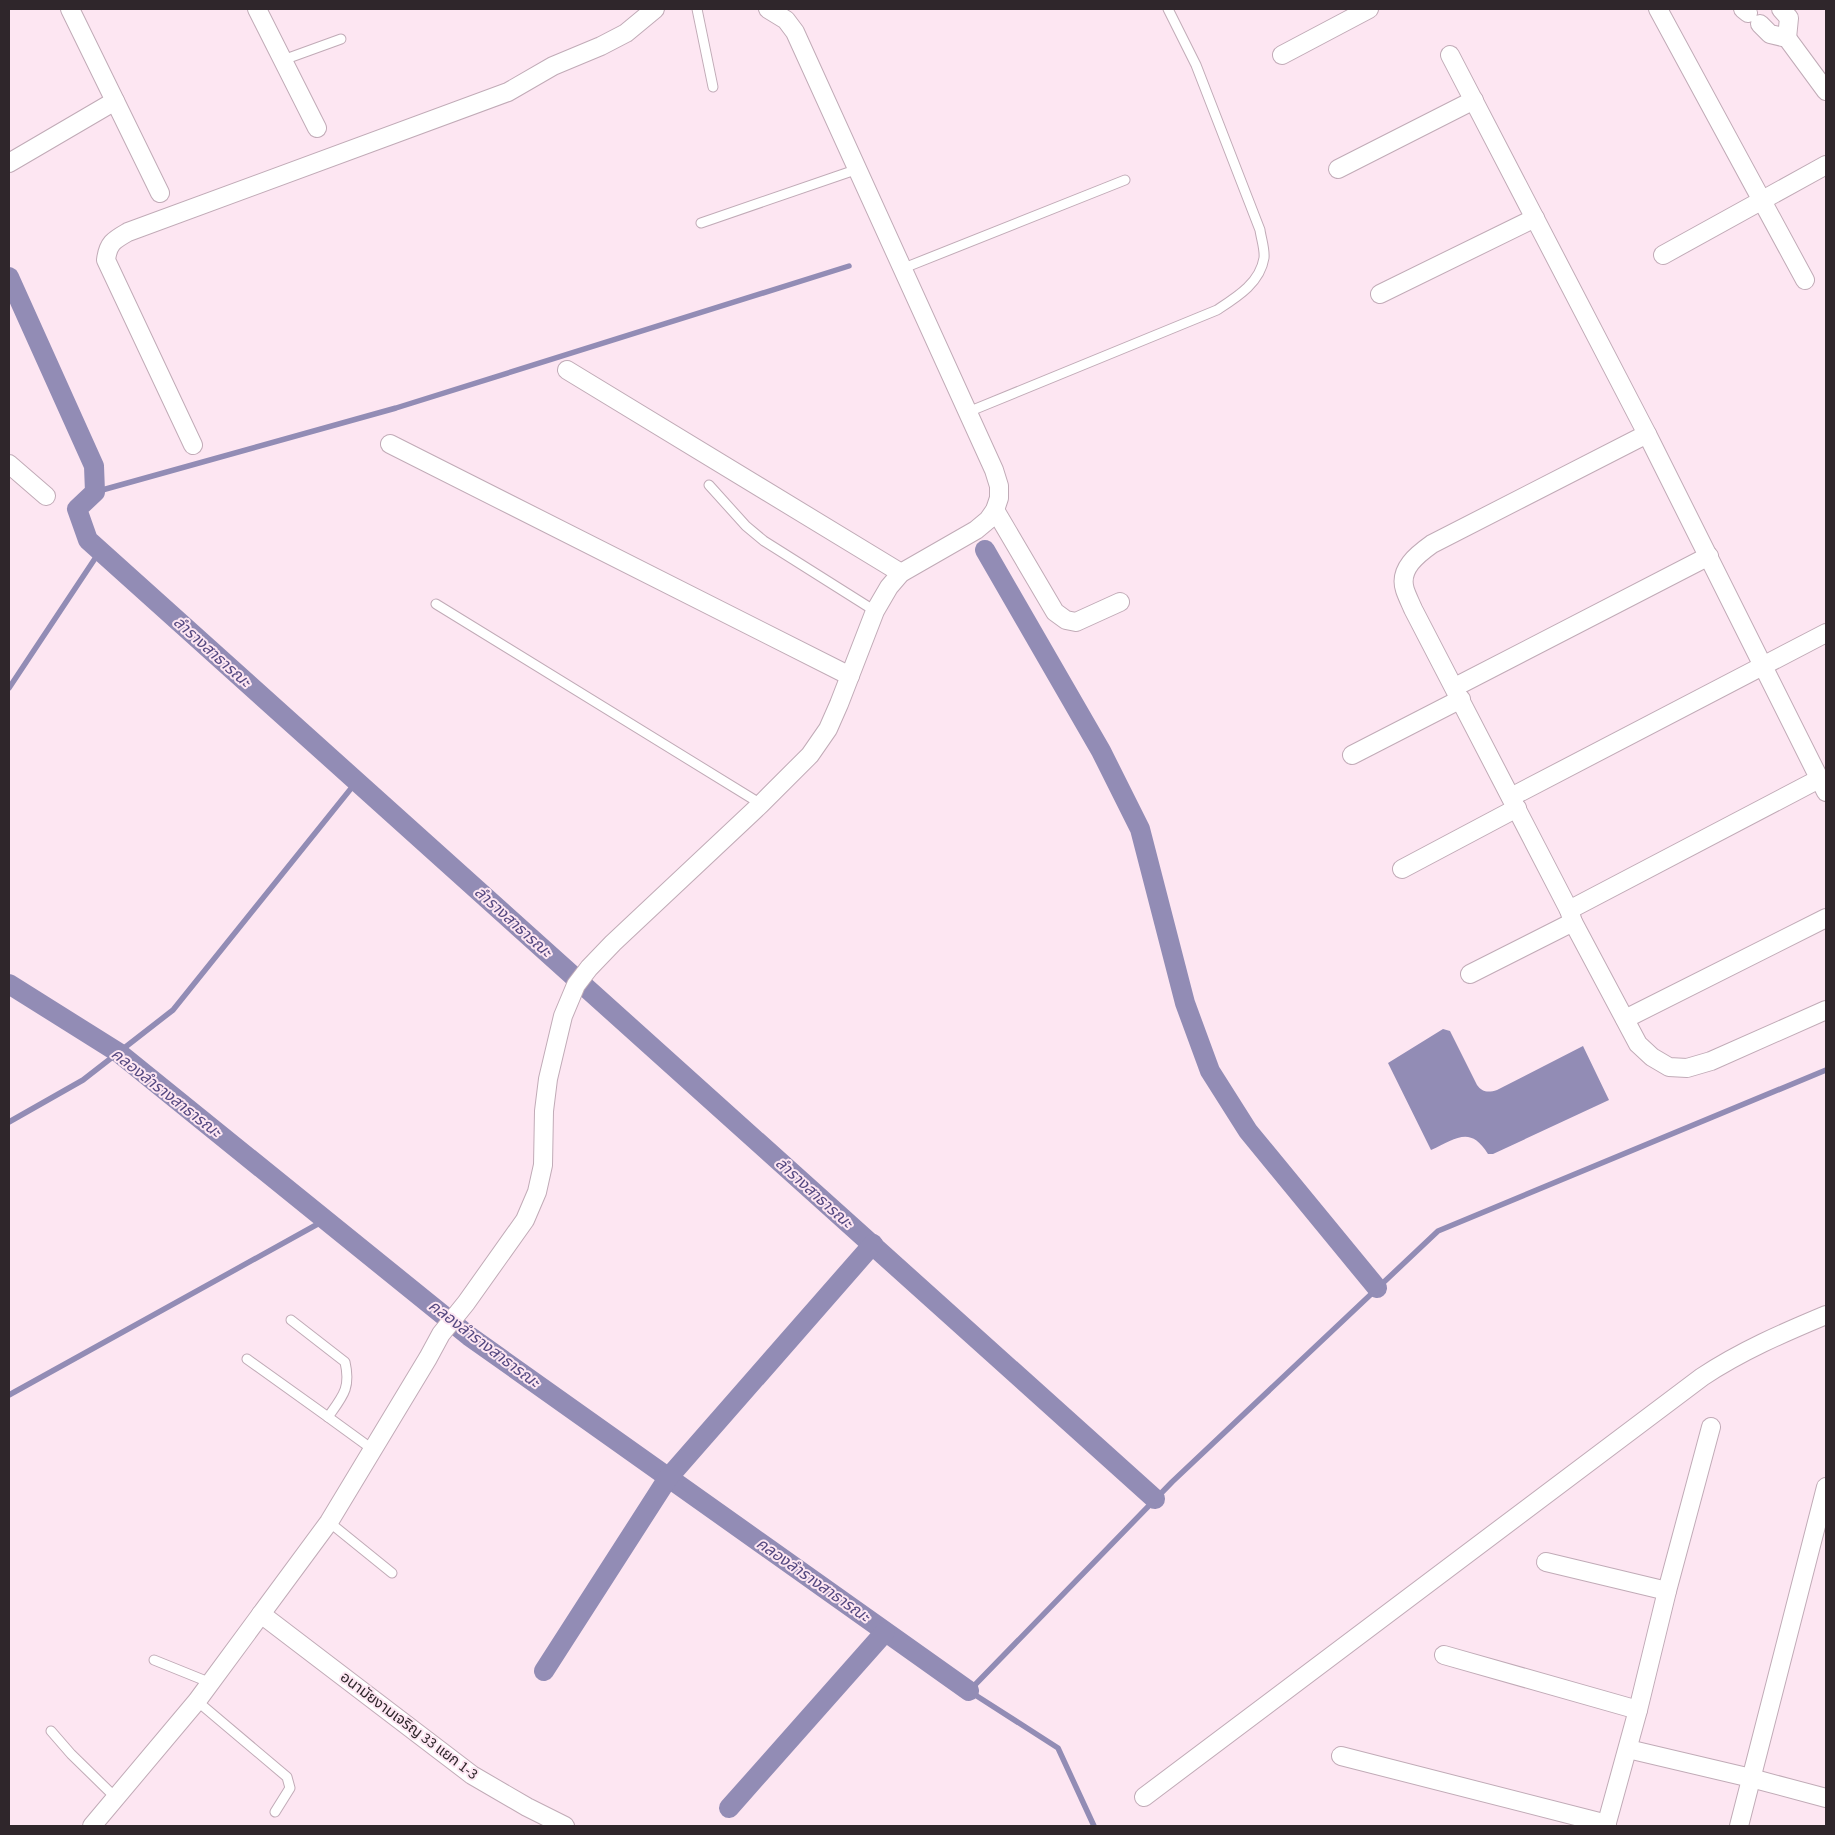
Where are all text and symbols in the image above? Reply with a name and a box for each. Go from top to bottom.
water label: ลำรางสาธารณะ [169,611,257,694]
water label: ลำรางสาธารณะ [470,881,558,964]
water label: คลองลำรางสาธารณะ [106,1043,227,1144]
water label: ลำรางสาธารณะ [771,1152,859,1235]
water label: คลองลำรางสาธารณะ [424,1295,545,1394]
water label: คลองลำรางสาธารณะ [752,1533,875,1628]
street label: อนามัยงามเจริญ 33 แยก 1-3 [336,1667,482,1785]

